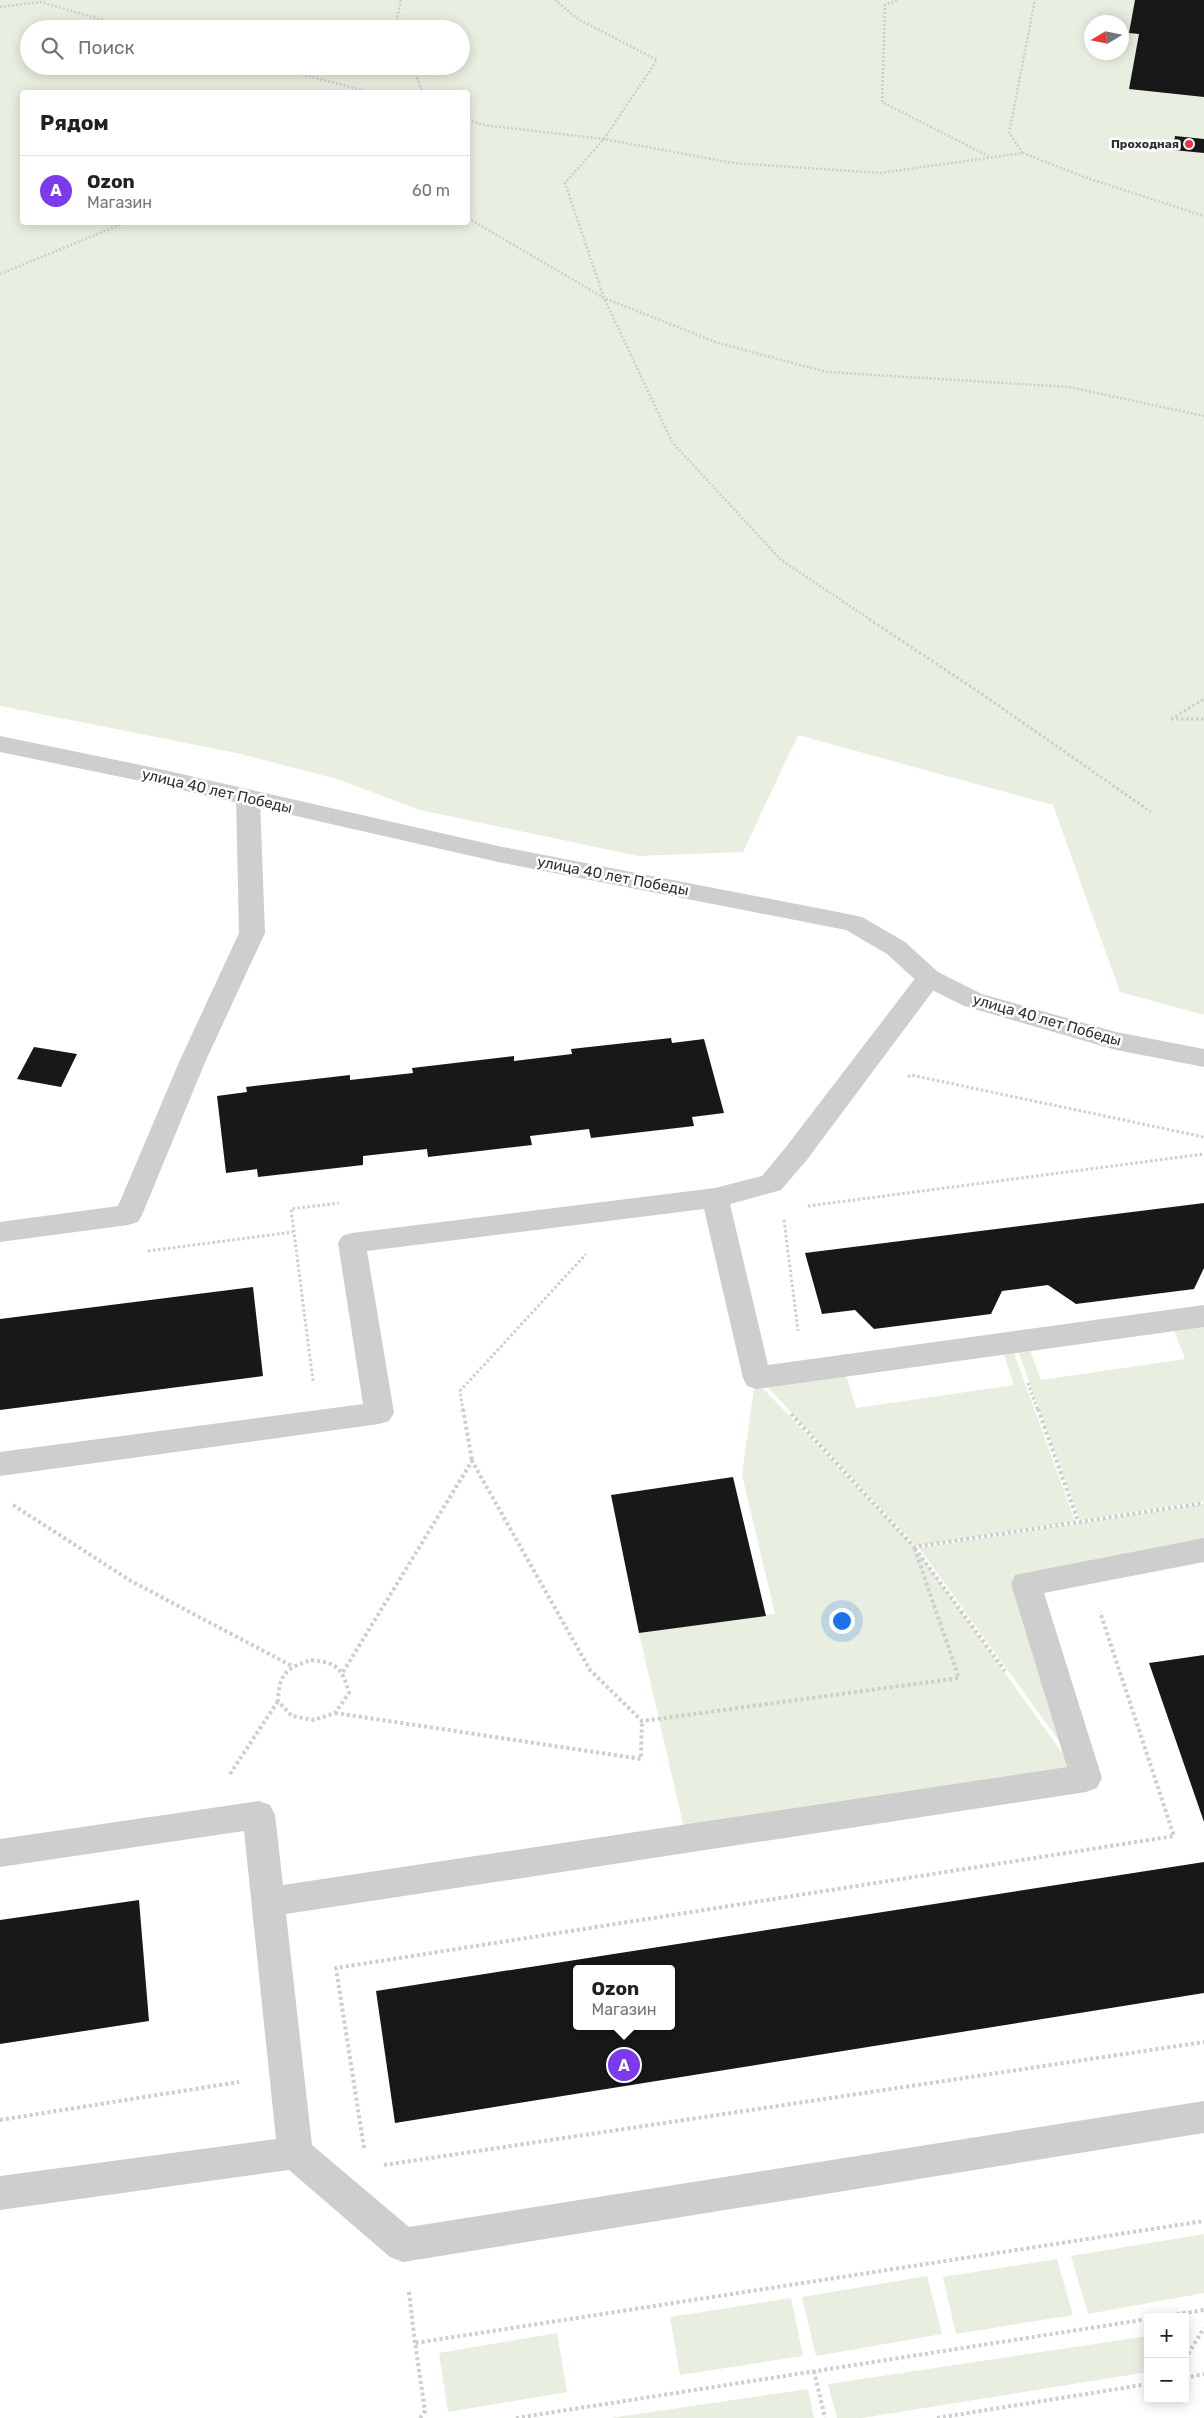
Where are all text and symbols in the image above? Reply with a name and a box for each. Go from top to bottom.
north arrow [1084,15,1129,60]
search box [20,20,470,75]
icon: search [38,34,66,62]
text: Поиск [78,36,135,59]
text: Рядом [40,110,109,135]
place label: Проходная [1111,137,1179,151]
marker: Проходная [1183,138,1195,150]
text: Ozon [87,170,135,193]
text: A [50,181,62,200]
text: 60 m [412,181,450,200]
text: Магазин [87,193,152,212]
street label: улица 40 лет Победы [140,765,294,817]
street label: улица 40 лет Победы [536,852,690,900]
street label: улица 40 лет Победы [971,990,1123,1050]
your location [829,1608,855,1634]
popup [573,1965,675,2030]
text: Ozon [592,1977,639,2000]
text: Магазин [592,2000,656,2019]
pin: A [608,2046,640,2084]
map controls [1144,2313,1189,2403]
button: + [1144,2313,1189,2358]
button: − [1144,2358,1189,2403]

